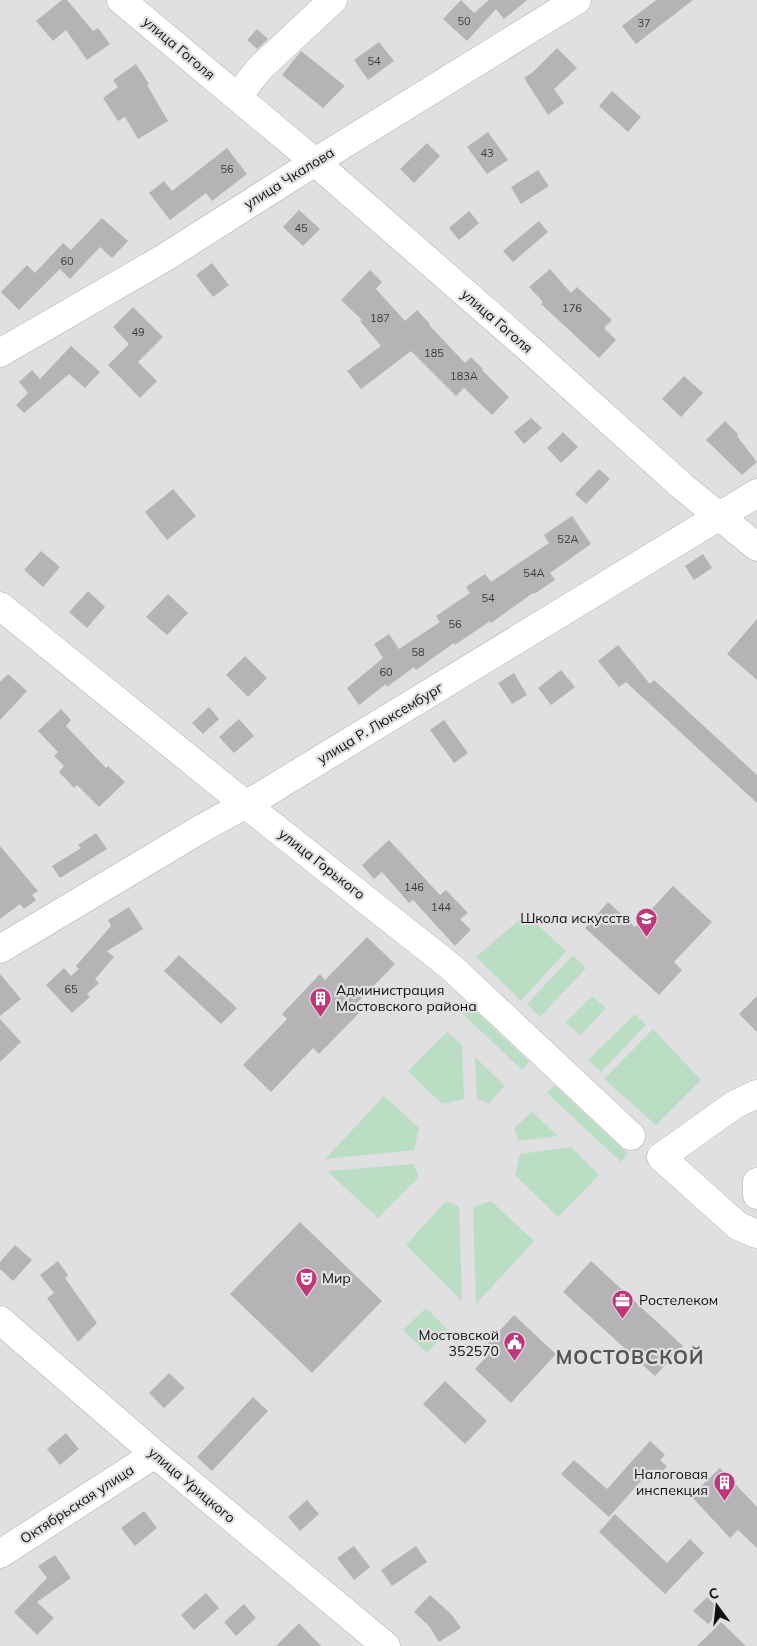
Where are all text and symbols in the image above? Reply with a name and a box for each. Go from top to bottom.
street label: улица Гоголя [139,13,219,83]
house number: 50 [457,14,471,28]
house number: 37 [637,16,651,30]
house number: 54 [367,54,381,68]
street label: улица Чкалова [241,143,337,213]
house number: 43 [480,146,494,160]
house number: 56 [220,162,234,176]
house number: 45 [294,221,308,235]
house number: 60 [60,254,74,268]
street label: улица Гоголя [458,285,536,357]
house number: 176 [562,301,582,315]
house number: 187 [370,311,390,325]
house number: 49 [131,325,145,339]
house number: 185 [424,346,444,360]
house number: 183А [450,369,478,383]
house number: 52А [557,532,579,546]
house number: 54А [523,566,545,580]
house number: 54 [481,591,495,605]
house number: 56 [448,617,462,631]
house number: 58 [411,645,425,659]
house number: 60 [379,665,393,679]
street label: улица Р. Люксембург [314,678,447,768]
street label: улица Горького [275,825,369,903]
house number: 146 [404,880,424,894]
house number: 144 [431,900,451,914]
school or university icon: Школа искусств [634,906,658,937]
place label: Школа искусств [520,909,630,927]
place label: Администрация Мостовского района [336,981,477,1015]
house number: 65 [64,982,78,996]
building icon: Администрация Мостовского района [308,986,332,1017]
theatre icon: Мир [294,1266,318,1297]
place label: Мир [322,1269,351,1287]
office icon: Ростелеком [611,1288,635,1319]
place label: Ростелеком [639,1291,718,1309]
place label: Мостовской 352570 [418,1326,499,1360]
public building icon: Мостовской 352570 [503,1331,527,1362]
district label: МОСТОВСКОЙ [556,1345,704,1369]
street label: улица Урицкого [145,1443,239,1527]
street label: Октябрьская улица [17,1460,137,1548]
place label: Налоговая инспекция [634,1465,708,1499]
building icon: Налоговая инспекция [712,1470,736,1501]
north arrow [692,1581,742,1631]
text: С [707,1584,721,1603]

